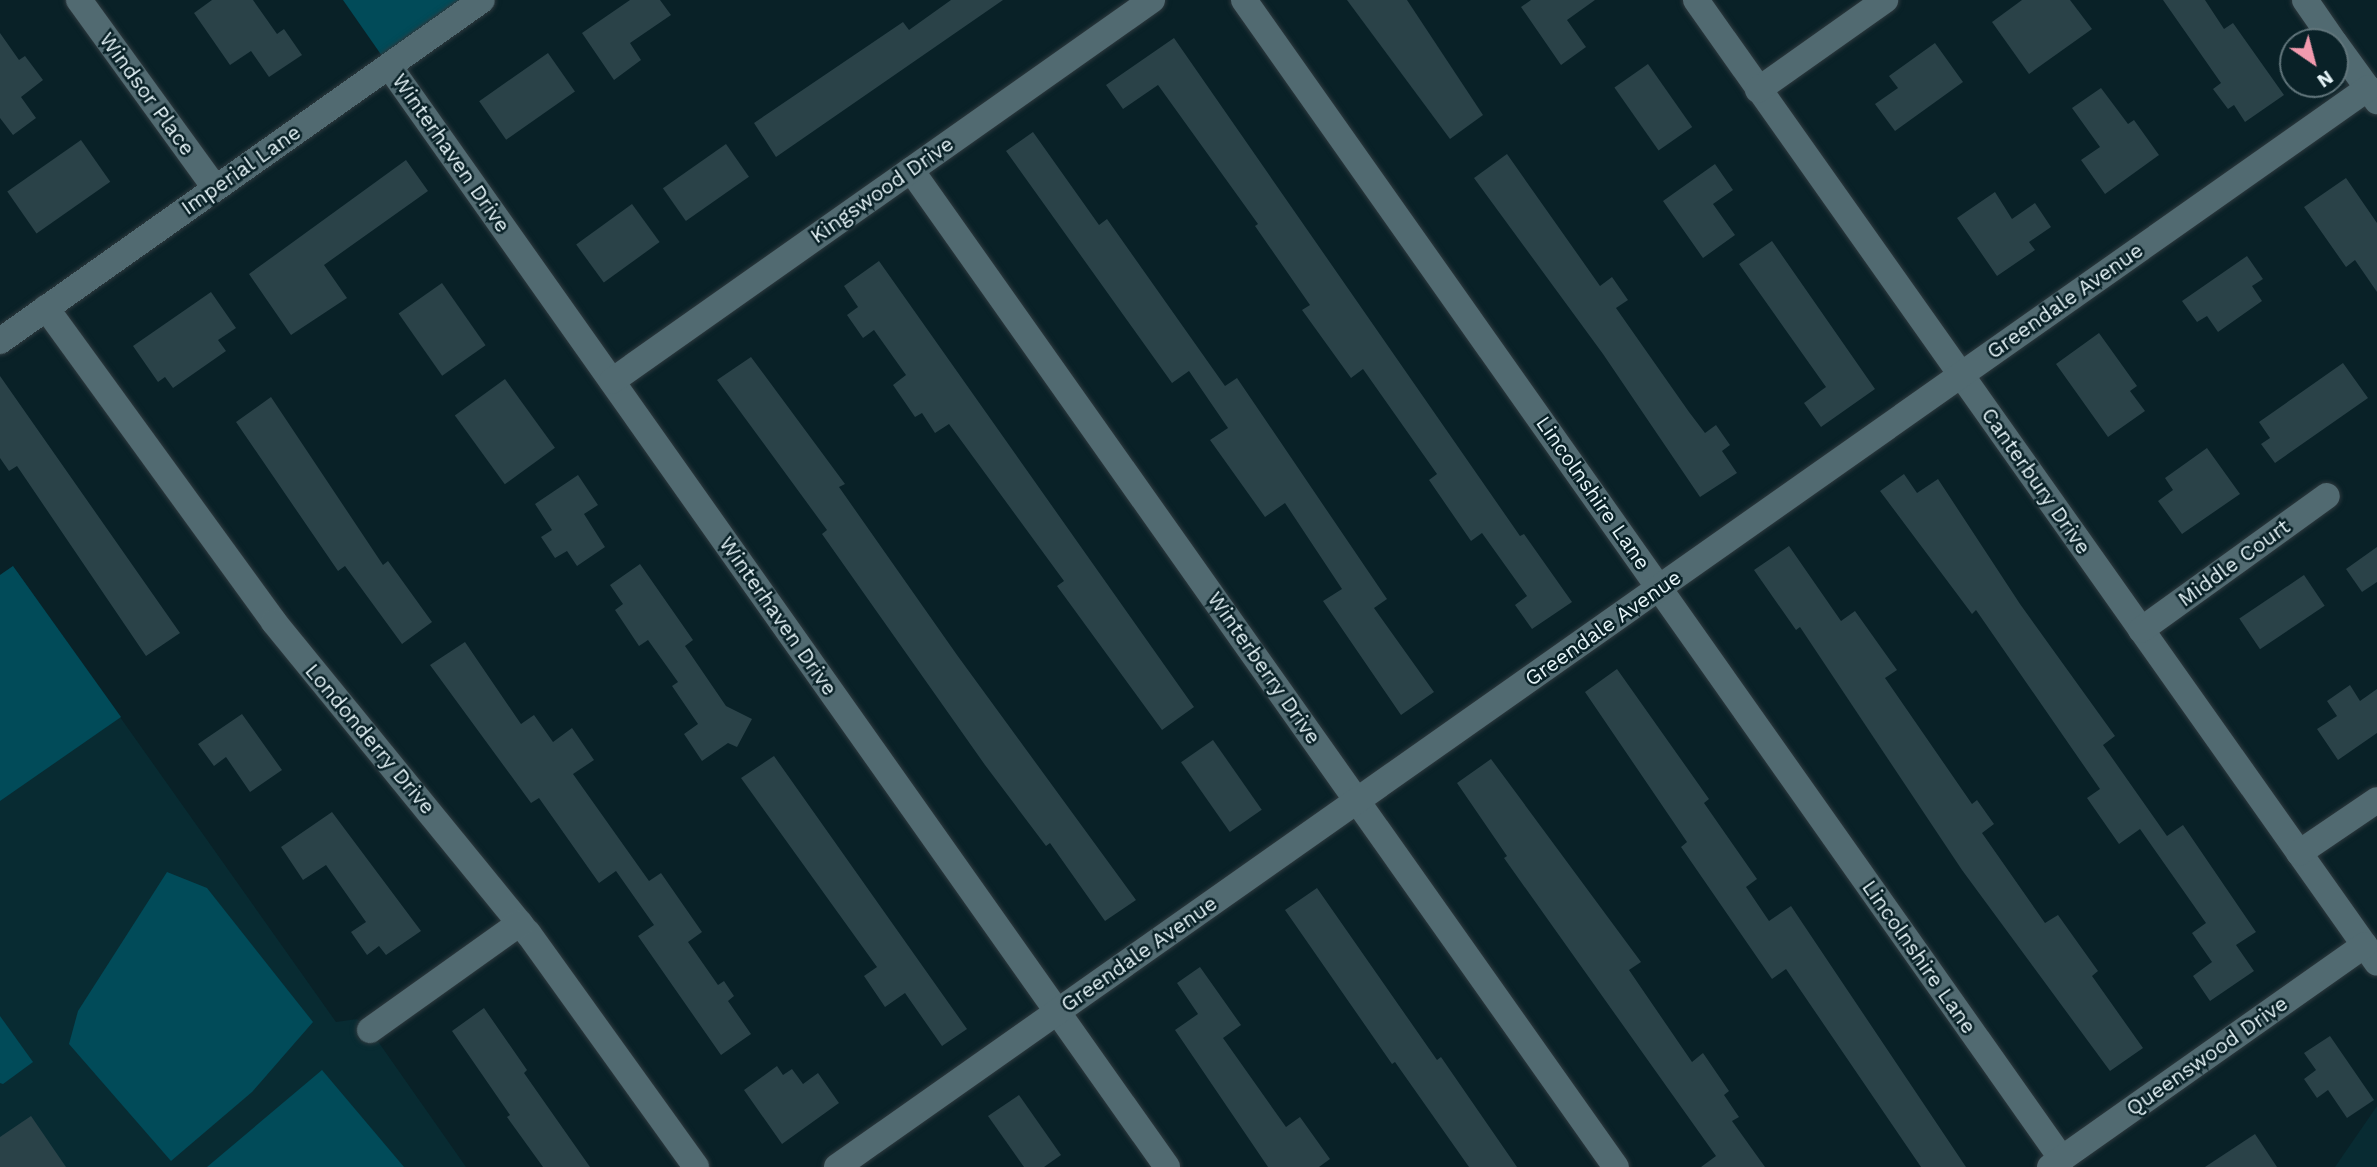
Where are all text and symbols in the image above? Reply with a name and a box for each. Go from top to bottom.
street label: Windsor Place [94,27,200,161]
north arrow [2279,28,2349,98]
text: N [2313,66,2338,92]
street label: Winterhaven Drive [387,69,515,237]
street label: Imperial Lane [176,119,306,221]
street label: Kingswood Drive [806,131,958,249]
street label: Greendale Avenue [1982,237,2148,365]
street label: Canterbury Drive [1976,403,2096,559]
street label: Lincolnshire Lane [1531,411,1655,575]
street label: Middle Court [2173,514,2295,612]
street label: Winterhaven Drive [714,532,842,700]
street label: Greendale Avenue [1520,564,1686,692]
street label: Winterberry Drive [1202,587,1326,749]
street label: Londonderry Drive [300,658,440,820]
street label: Lincolnshire Lane [1857,875,1981,1039]
street label: Greendale Avenue [1056,890,1222,1018]
street label: Queenswood Drive [2121,991,2293,1121]

